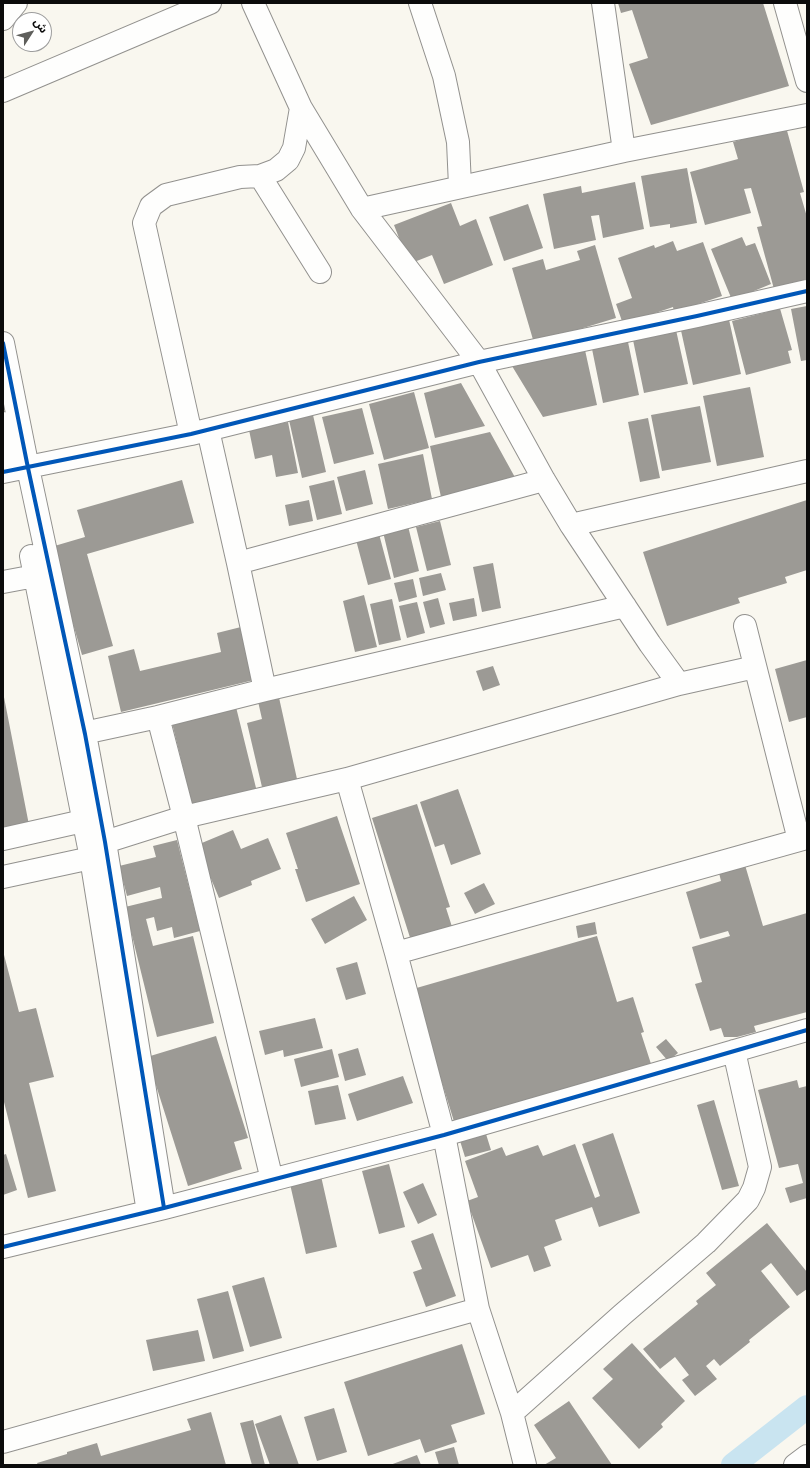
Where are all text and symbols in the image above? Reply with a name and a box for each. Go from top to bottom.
north arrow [12,12,52,52]
text: ش [31,15,51,36]

